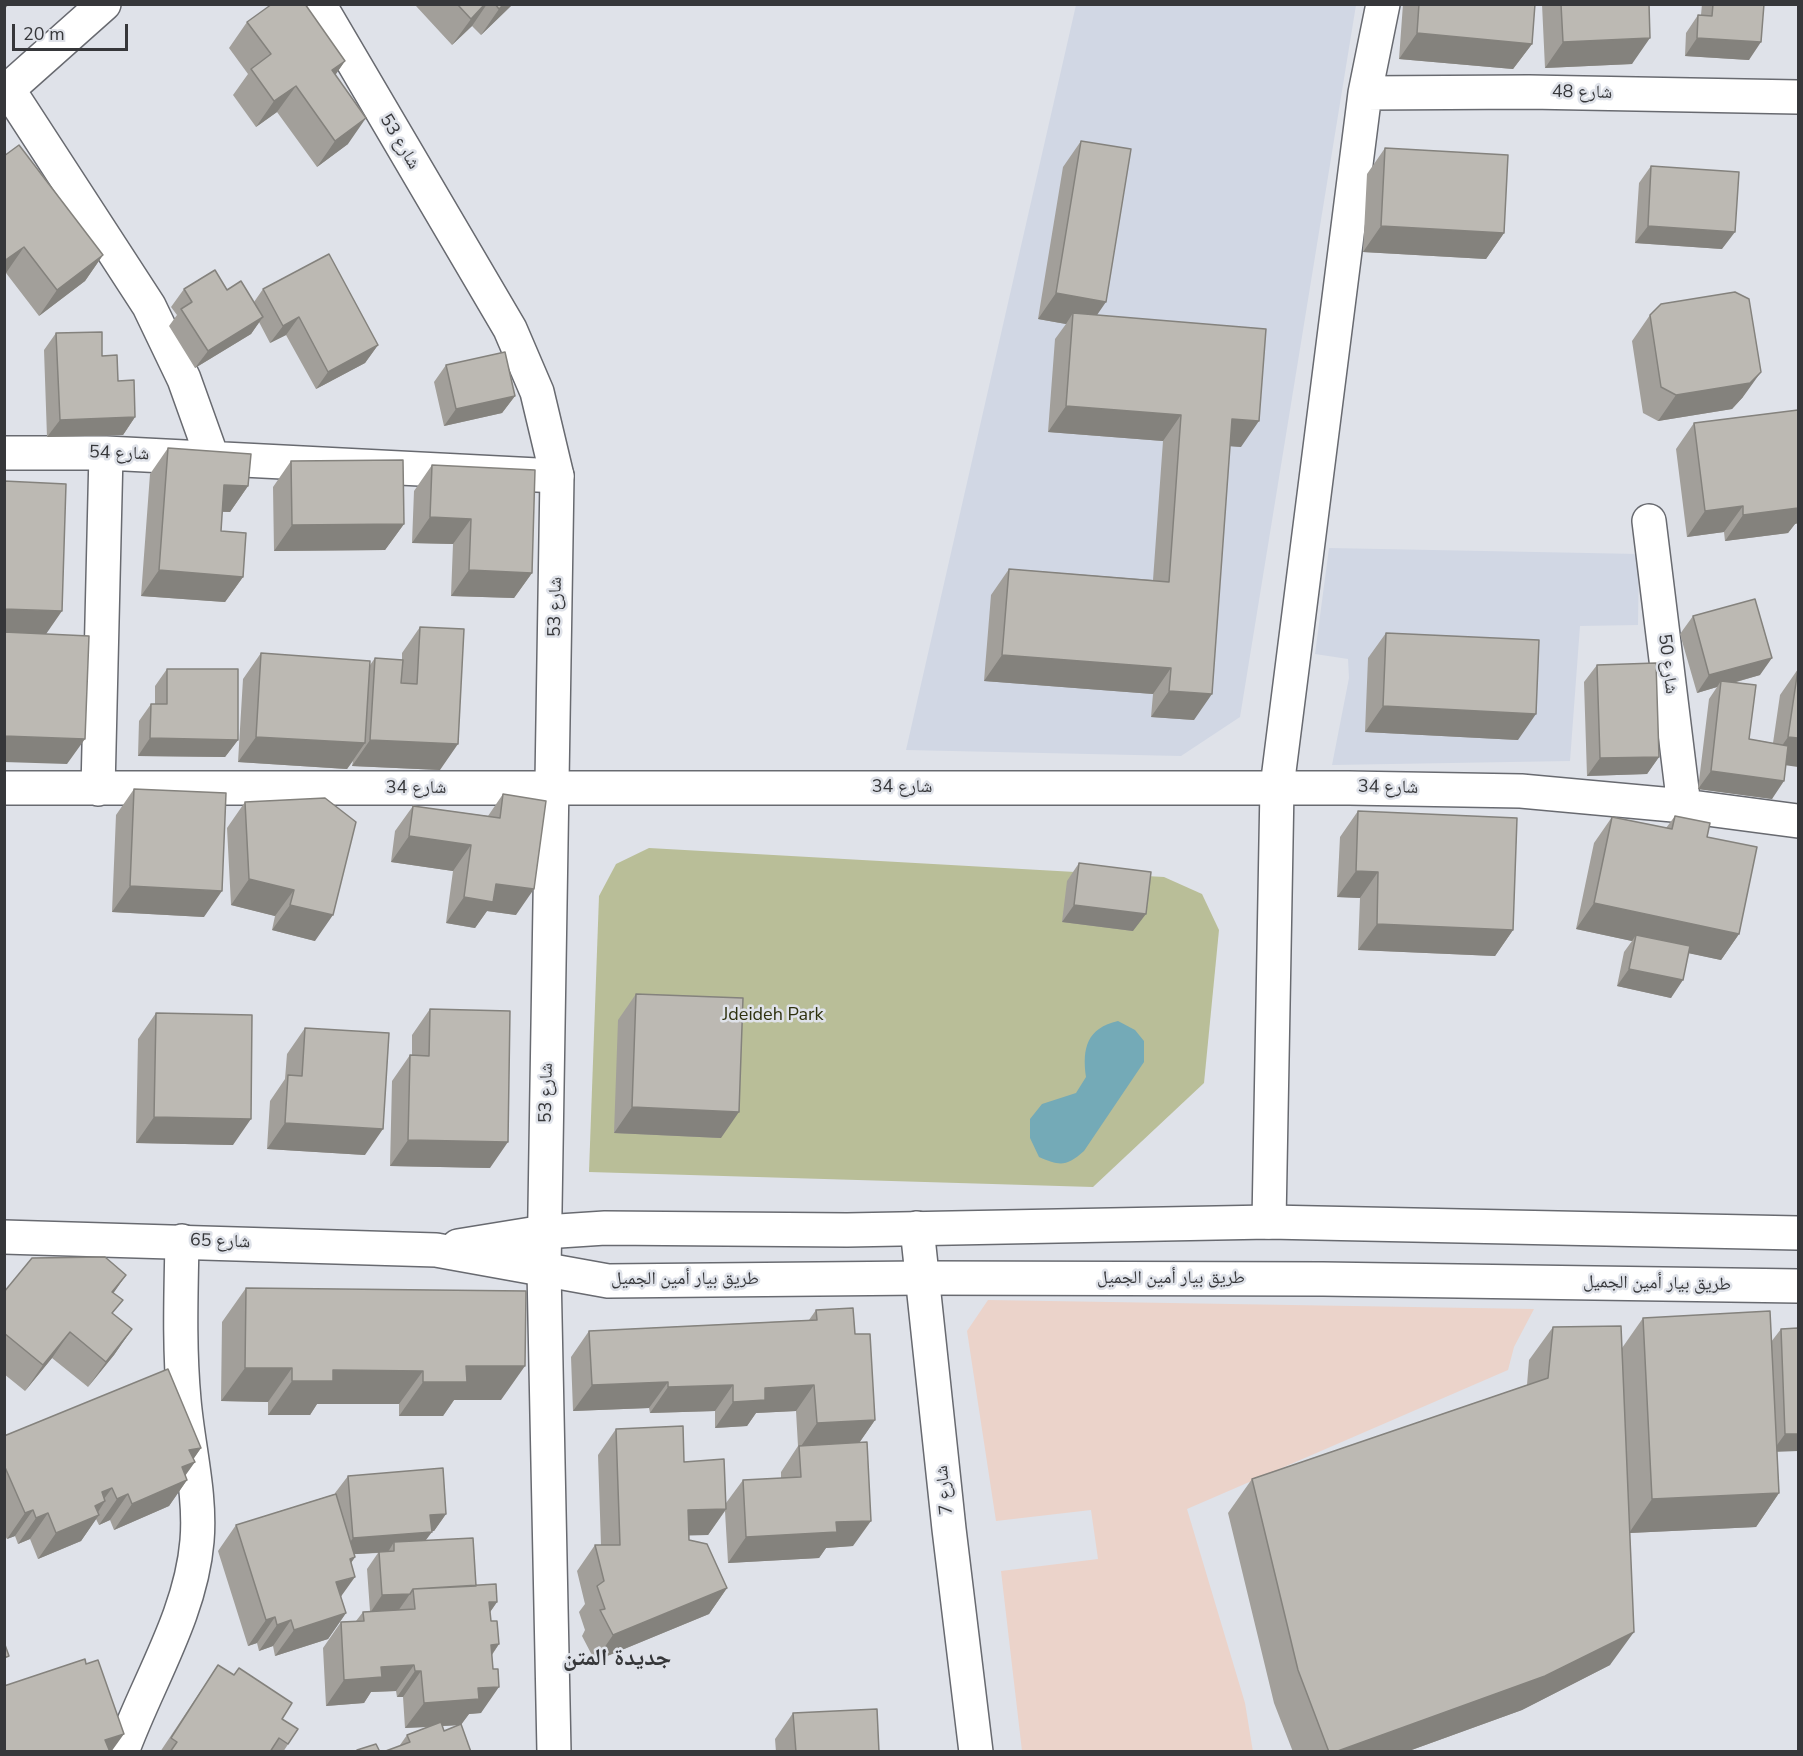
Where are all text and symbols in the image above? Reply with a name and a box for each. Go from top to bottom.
scale bar [15,12,130,50]
text: 20 m [23,22,65,46]
street label: شارع 48 [1552,82,1612,104]
street label: شارع 53 [374,111,424,173]
street label: شارع 54 [88,442,150,466]
street label: شارع 53 [545,577,567,637]
street label: شارع 50 [1653,633,1681,695]
street label: شارع 34 [872,777,932,799]
street label: شارع 34 [1358,777,1418,799]
street label: شارع 34 [386,778,446,800]
park label: Jdeideh Park [723,1005,823,1027]
street label: شارع 53 [536,1063,558,1123]
street label: شارع 65 [189,1230,251,1254]
street label: طريق بيار أمين الجميل [1097,1268,1245,1290]
street label: طريق بيار أمين الجميل [611,1269,759,1291]
street label: طريق بيار أمين الجميل [1583,1272,1731,1296]
street label: شارع 7 [932,1464,958,1516]
district label: جديدة المتن [563,1645,671,1673]

